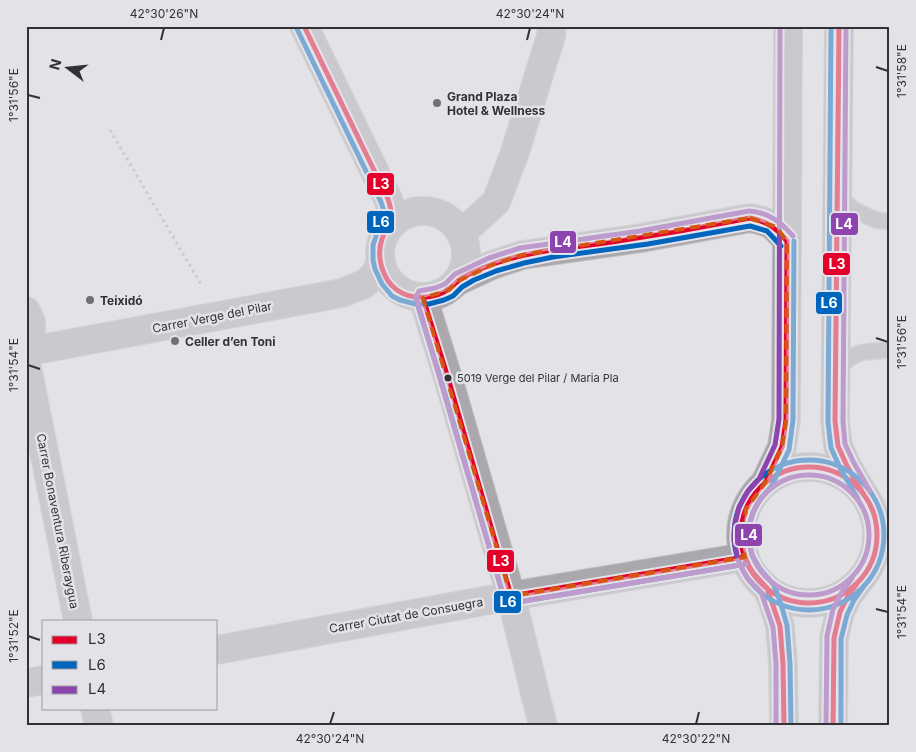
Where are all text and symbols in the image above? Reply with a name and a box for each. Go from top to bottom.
text: 42°30'26"N [130,6,198,21]
text: 42°30'24"N [496,6,564,21]
north arrow [42,42,92,92]
text: 1°31'58"E [894,44,909,98]
text: N [45,57,65,72]
text: 1°31'56"E [6,68,21,122]
place label: Grand Plaza Hotel & Wellness [447,89,546,118]
marker: Grand Plaza Hotel & Wellness [431,97,443,109]
line badge: L3 [366,172,395,196]
text: L3 [373,175,389,192]
line badge: L6 [366,210,395,234]
line badge: L4 [830,212,859,236]
text: L6 [372,213,390,230]
text: L4 [835,215,853,232]
line badge: L4 [549,230,577,254]
text: L4 [554,233,572,250]
line badge: L3 [822,252,851,276]
text: L3 [829,255,845,272]
line badge: L6 [815,291,843,315]
place label: Teixidó [100,293,143,308]
marker: Teixidó [84,294,96,306]
text: L6 [820,294,838,311]
street label: Carrer Verge del Pilar [151,298,274,336]
text: 1°31'56"E [894,315,909,369]
place label: Celler d’en Toni [185,334,276,349]
marker: Celler d’en Toni [169,335,181,347]
text: 1°31'54"E [6,338,21,392]
place label: 5019 Verge del Pilar / Maria Pla [457,371,619,385]
marker: 5019 Verge del Pilar / Maria Pla [443,373,453,383]
street label: Carrer Bonaventura Riberaygua [34,432,82,610]
line badge: L4 [734,523,763,547]
text: L4 [740,526,758,543]
line badge: L3 [486,549,515,573]
text: L3 [493,552,509,569]
text: 1°31'54"E [894,585,909,639]
line badge: L6 [493,590,522,614]
text: L6 [499,593,517,610]
street label: Carrer Ciutat de Consuegra [328,594,484,636]
text: 1°31'52"E [6,609,21,663]
legend [42,620,218,710]
text: L3 [88,629,106,648]
text: L6 [88,655,106,674]
text: L4 [88,679,106,698]
text: 42°30'24"N [296,731,364,746]
text: 42°30'22"N [662,731,730,746]

